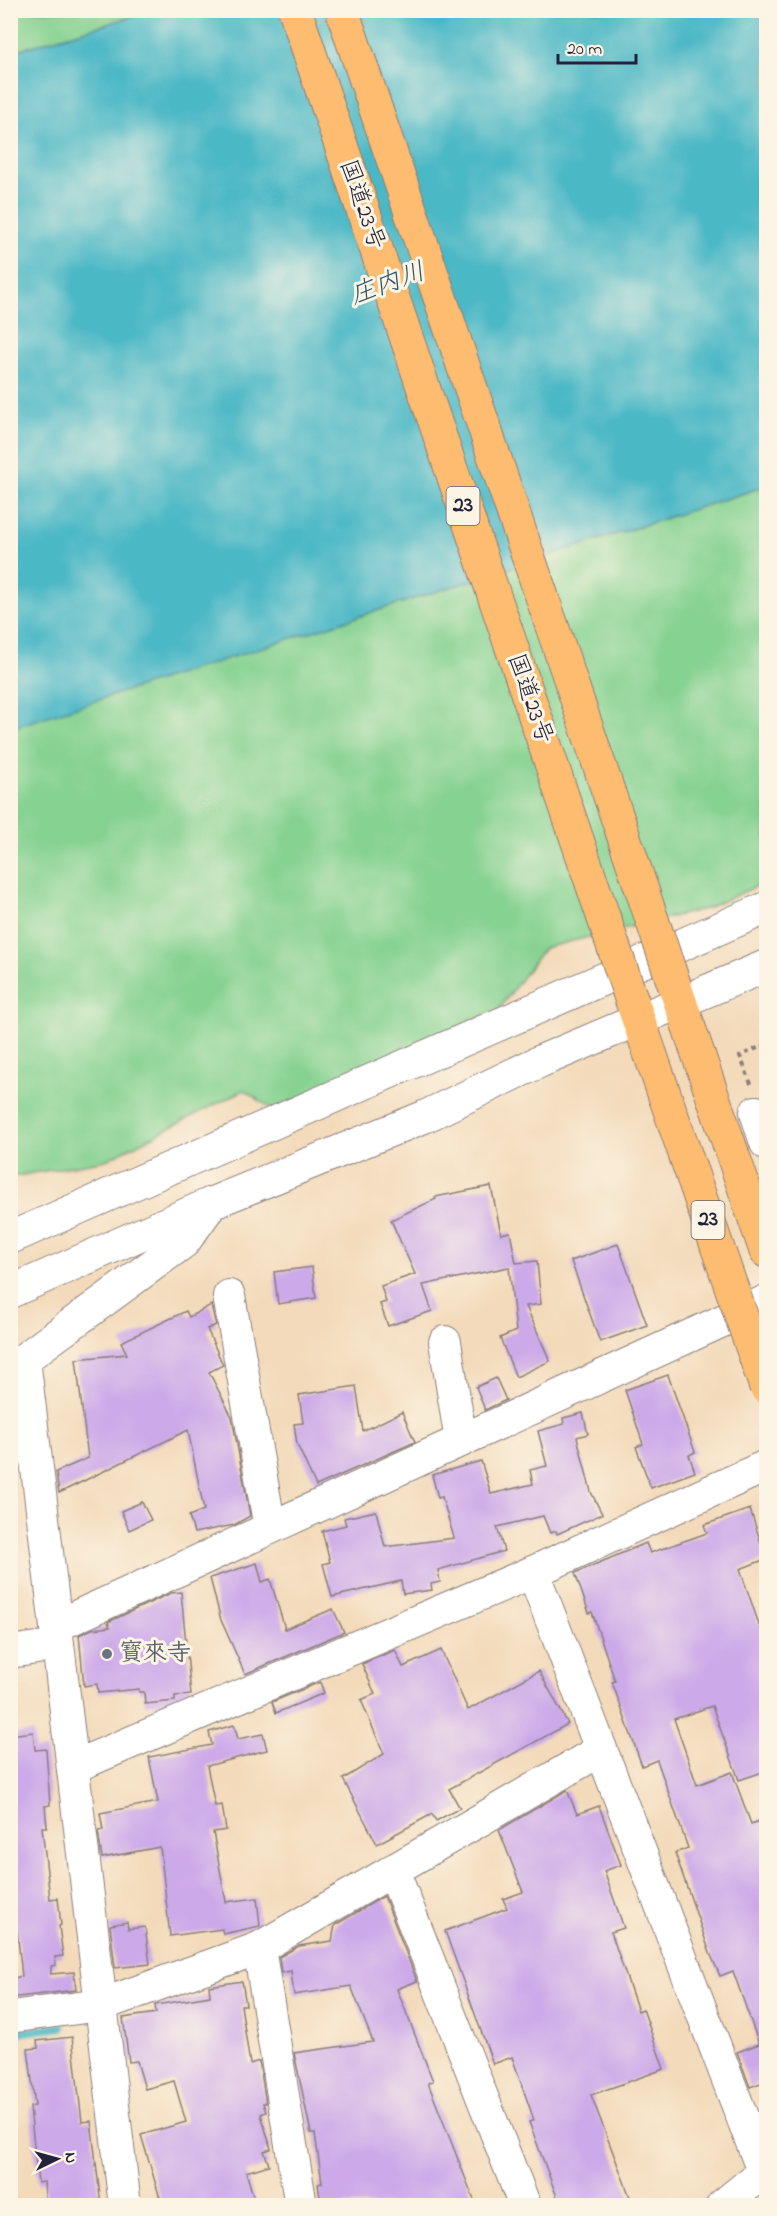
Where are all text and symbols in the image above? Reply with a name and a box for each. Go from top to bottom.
scale bar [558,27,636,65]
text: 20 m [567,37,602,63]
street label: 国道23号 [329,155,393,255]
water label: 庄内川 [345,254,431,316]
road number: 23 [446,487,480,525]
street label: 国道23号 [497,649,561,749]
road number: 23 [692,1201,724,1239]
place label: 寳來寺 [119,1637,191,1672]
marker: 寳來寺 [100,1647,114,1661]
north arrow [27,2129,87,2189]
text: N [58,2151,82,2164]

